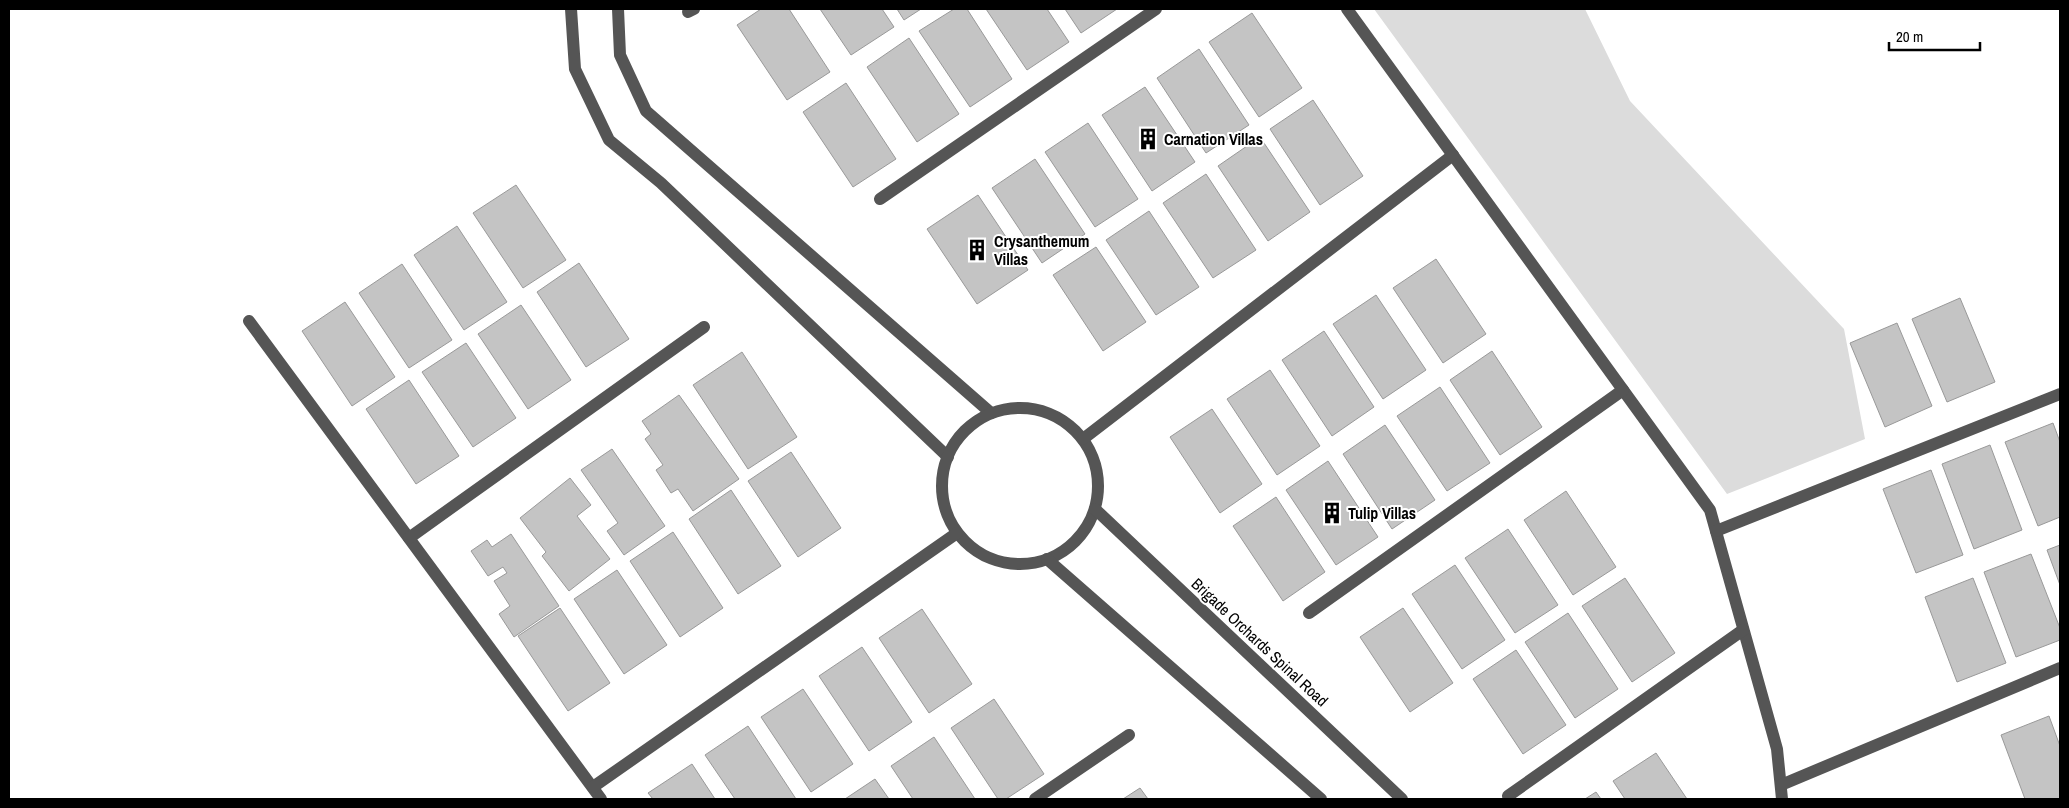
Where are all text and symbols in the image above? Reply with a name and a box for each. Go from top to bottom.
scale bar [1889,20,1980,52]
text: 20 m [1896,26,1923,47]
building icon: Carnation Villas [1135,126,1161,152]
place label: Carnation Villas [1164,128,1263,150]
place label: Crysanthemum Villas [994,230,1090,270]
building icon: Crysanthemum Villas [964,237,990,263]
building icon: Tulip Villas [1319,500,1345,526]
place label: Tulip Villas [1348,502,1416,524]
street label: Brigade Orchards Spinal Road [1187,573,1333,711]

